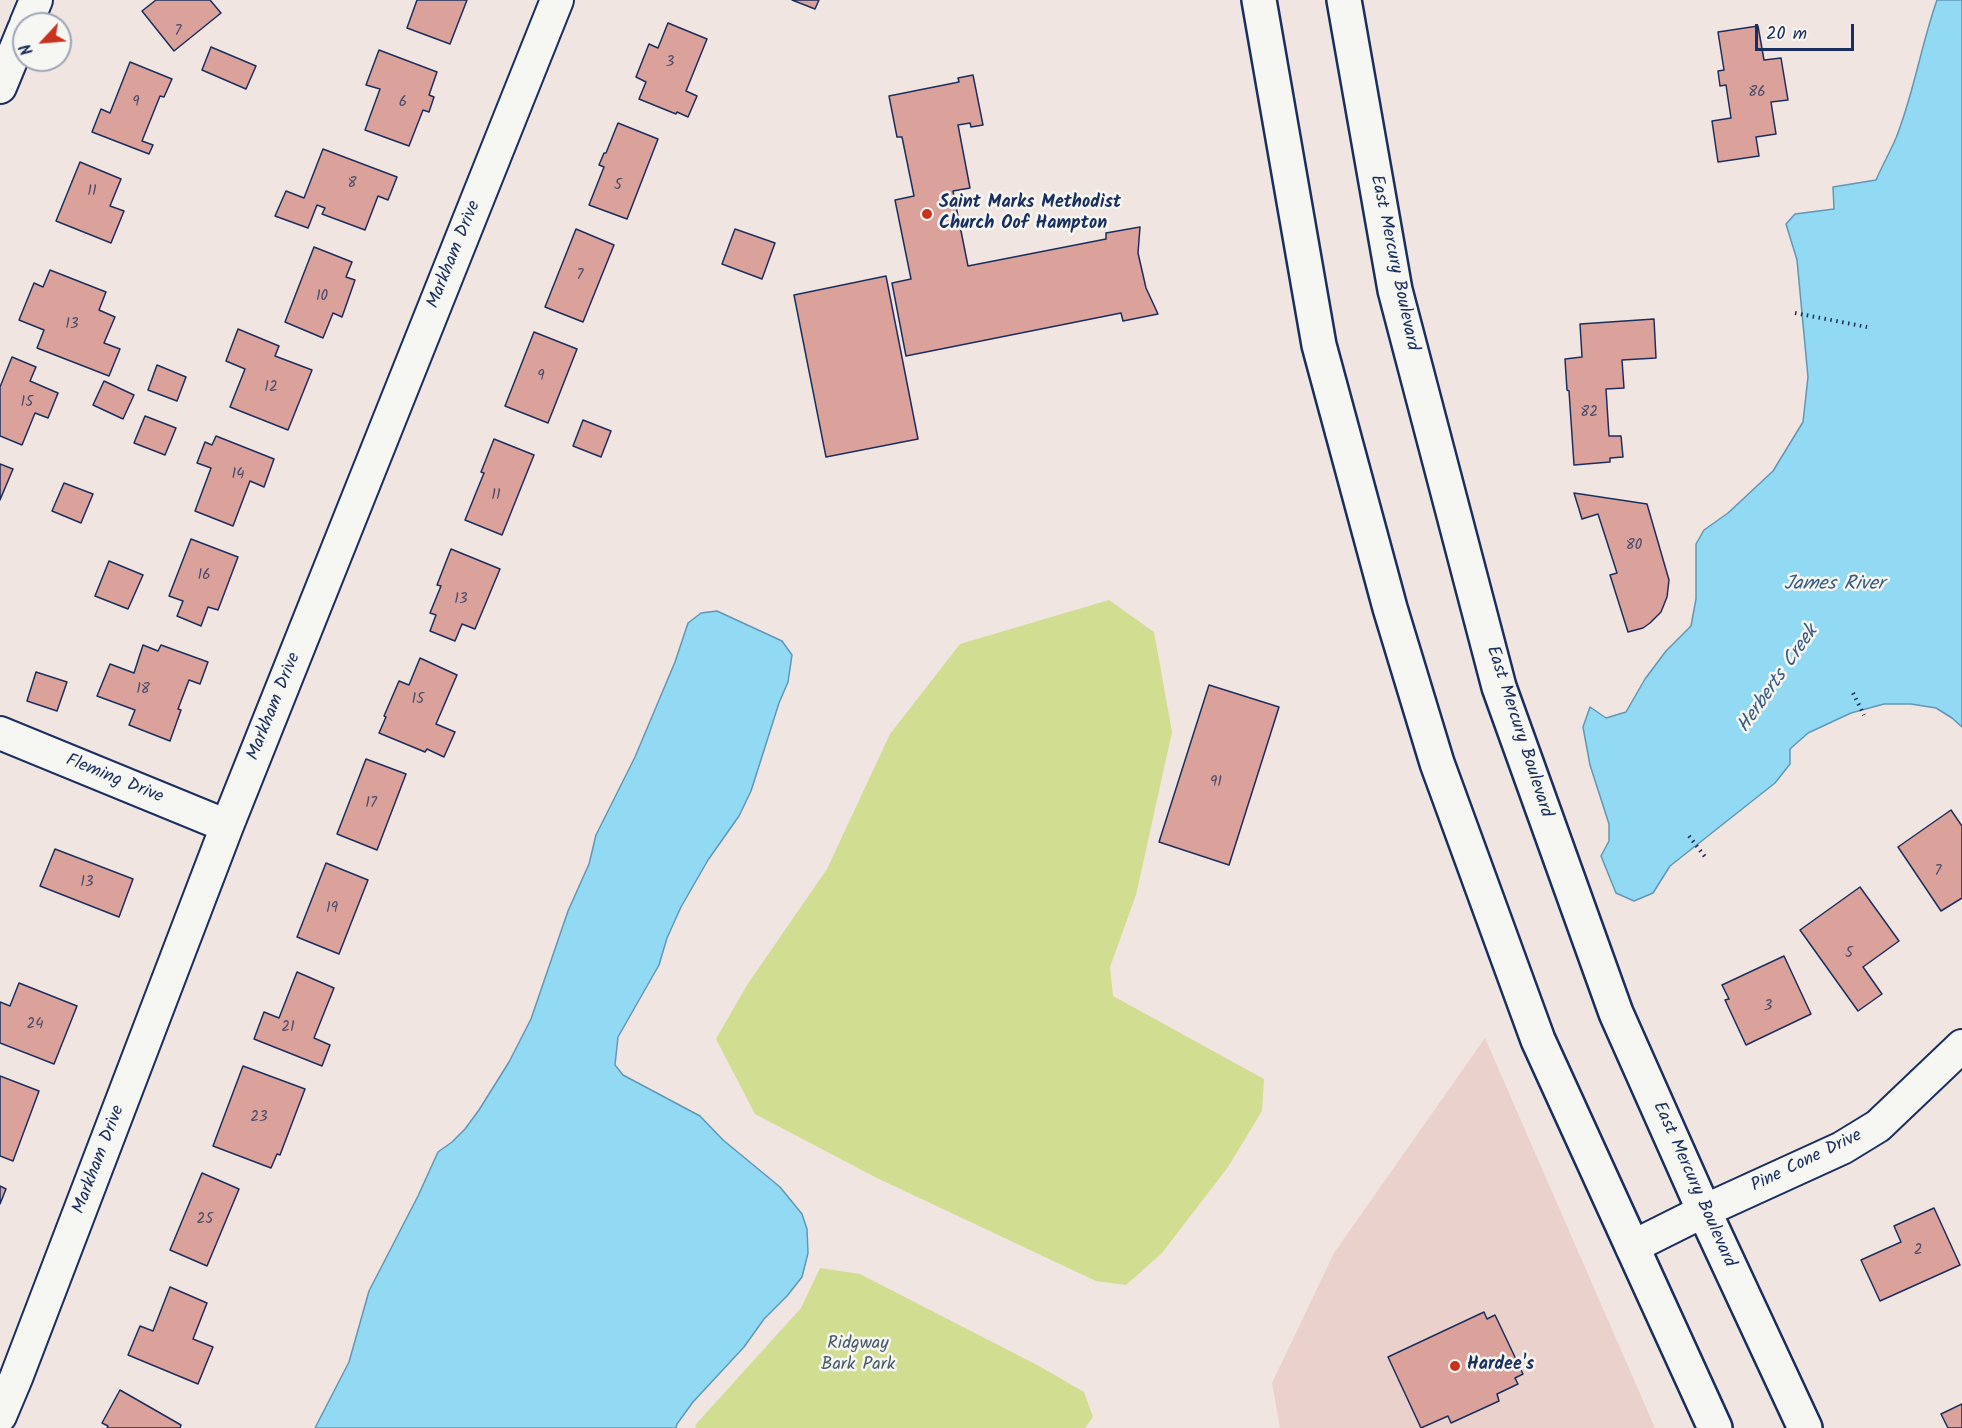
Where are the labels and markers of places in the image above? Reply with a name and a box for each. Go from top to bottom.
place label: Saint Marks Methodist Church Oof Hampton [939,193,1121,236]
marker: Saint Marks Methodist Church Oof Hampton [920,207,934,221]
place label: Hardee's [1467,1355,1534,1377]
marker: Hardee's [1448,1359,1462,1373]

